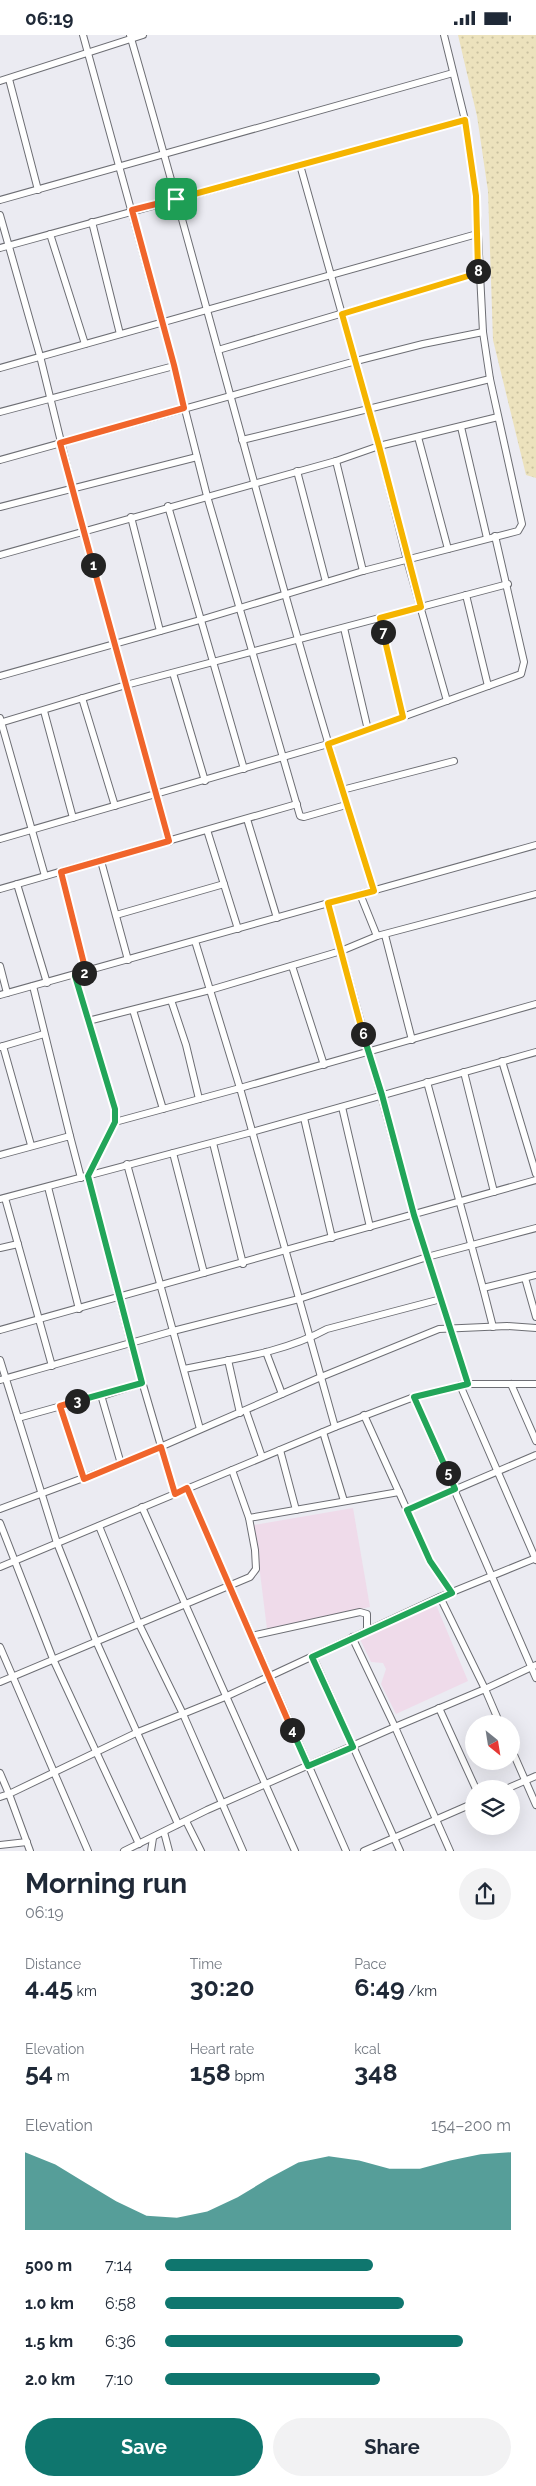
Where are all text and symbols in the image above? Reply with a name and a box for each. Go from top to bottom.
text: 06:19 [25,7,73,29]
pin [155,178,197,220]
icon: arrive [162,185,190,213]
pin: 8 [466,259,490,283]
text: 8 [474,263,483,279]
pin: 1 [80,553,106,577]
text: 1 [90,557,97,573]
pin: 7 [370,619,396,645]
text: 7 [380,624,387,640]
pin: 2 [72,961,96,985]
text: 2 [81,965,88,981]
pin: 6 [350,1021,376,1047]
text: 6 [359,1026,368,1042]
pin: 3 [64,1389,90,1413]
text: 3 [74,1393,81,1409]
pin: 5 [436,1461,460,1485]
text: 5 [445,1465,452,1481]
north arrow [465,1715,520,1770]
map controls [465,1715,520,1835]
pin: 4 [280,1717,304,1743]
text: 4 [289,1722,297,1738]
button: layers [465,1780,520,1835]
text: Morning run [25,1867,187,1900]
button: share [459,1868,511,1920]
text: 06:19 [25,1903,64,1922]
text: Distance [25,1956,81,1972]
text: Time [190,1956,222,1972]
text: Pace [354,1956,386,1972]
text: 4.45 [25,1972,73,2002]
text: 30:20 [190,1972,255,2002]
text: 6:49 [354,1972,405,2002]
text: km [73,1983,97,1999]
text: /km [405,1983,437,1999]
text: Elevation [25,2041,84,2057]
text: Heart rate [190,2041,254,2057]
text: kcal [354,2041,381,2057]
text: 54 [25,2057,53,2087]
text: 158 [190,2057,231,2087]
text: 348 [354,2057,398,2087]
text: m [53,2068,70,2084]
text: bpm [231,2068,265,2084]
text: Elevation [25,2116,93,2135]
text: 154–200 m [431,2116,511,2135]
text: 500 m [25,2256,72,2275]
text: 7:14 [105,2256,132,2275]
text: 1.0 km [25,2294,74,2313]
text: 6:58 [105,2294,136,2313]
text: 1.5 km [25,2332,73,2351]
text: 6:36 [105,2332,136,2351]
text: 2.0 km [25,2370,75,2389]
text: 7:10 [105,2370,133,2389]
button: Save [25,2418,263,2476]
button: Share [273,2418,511,2476]

